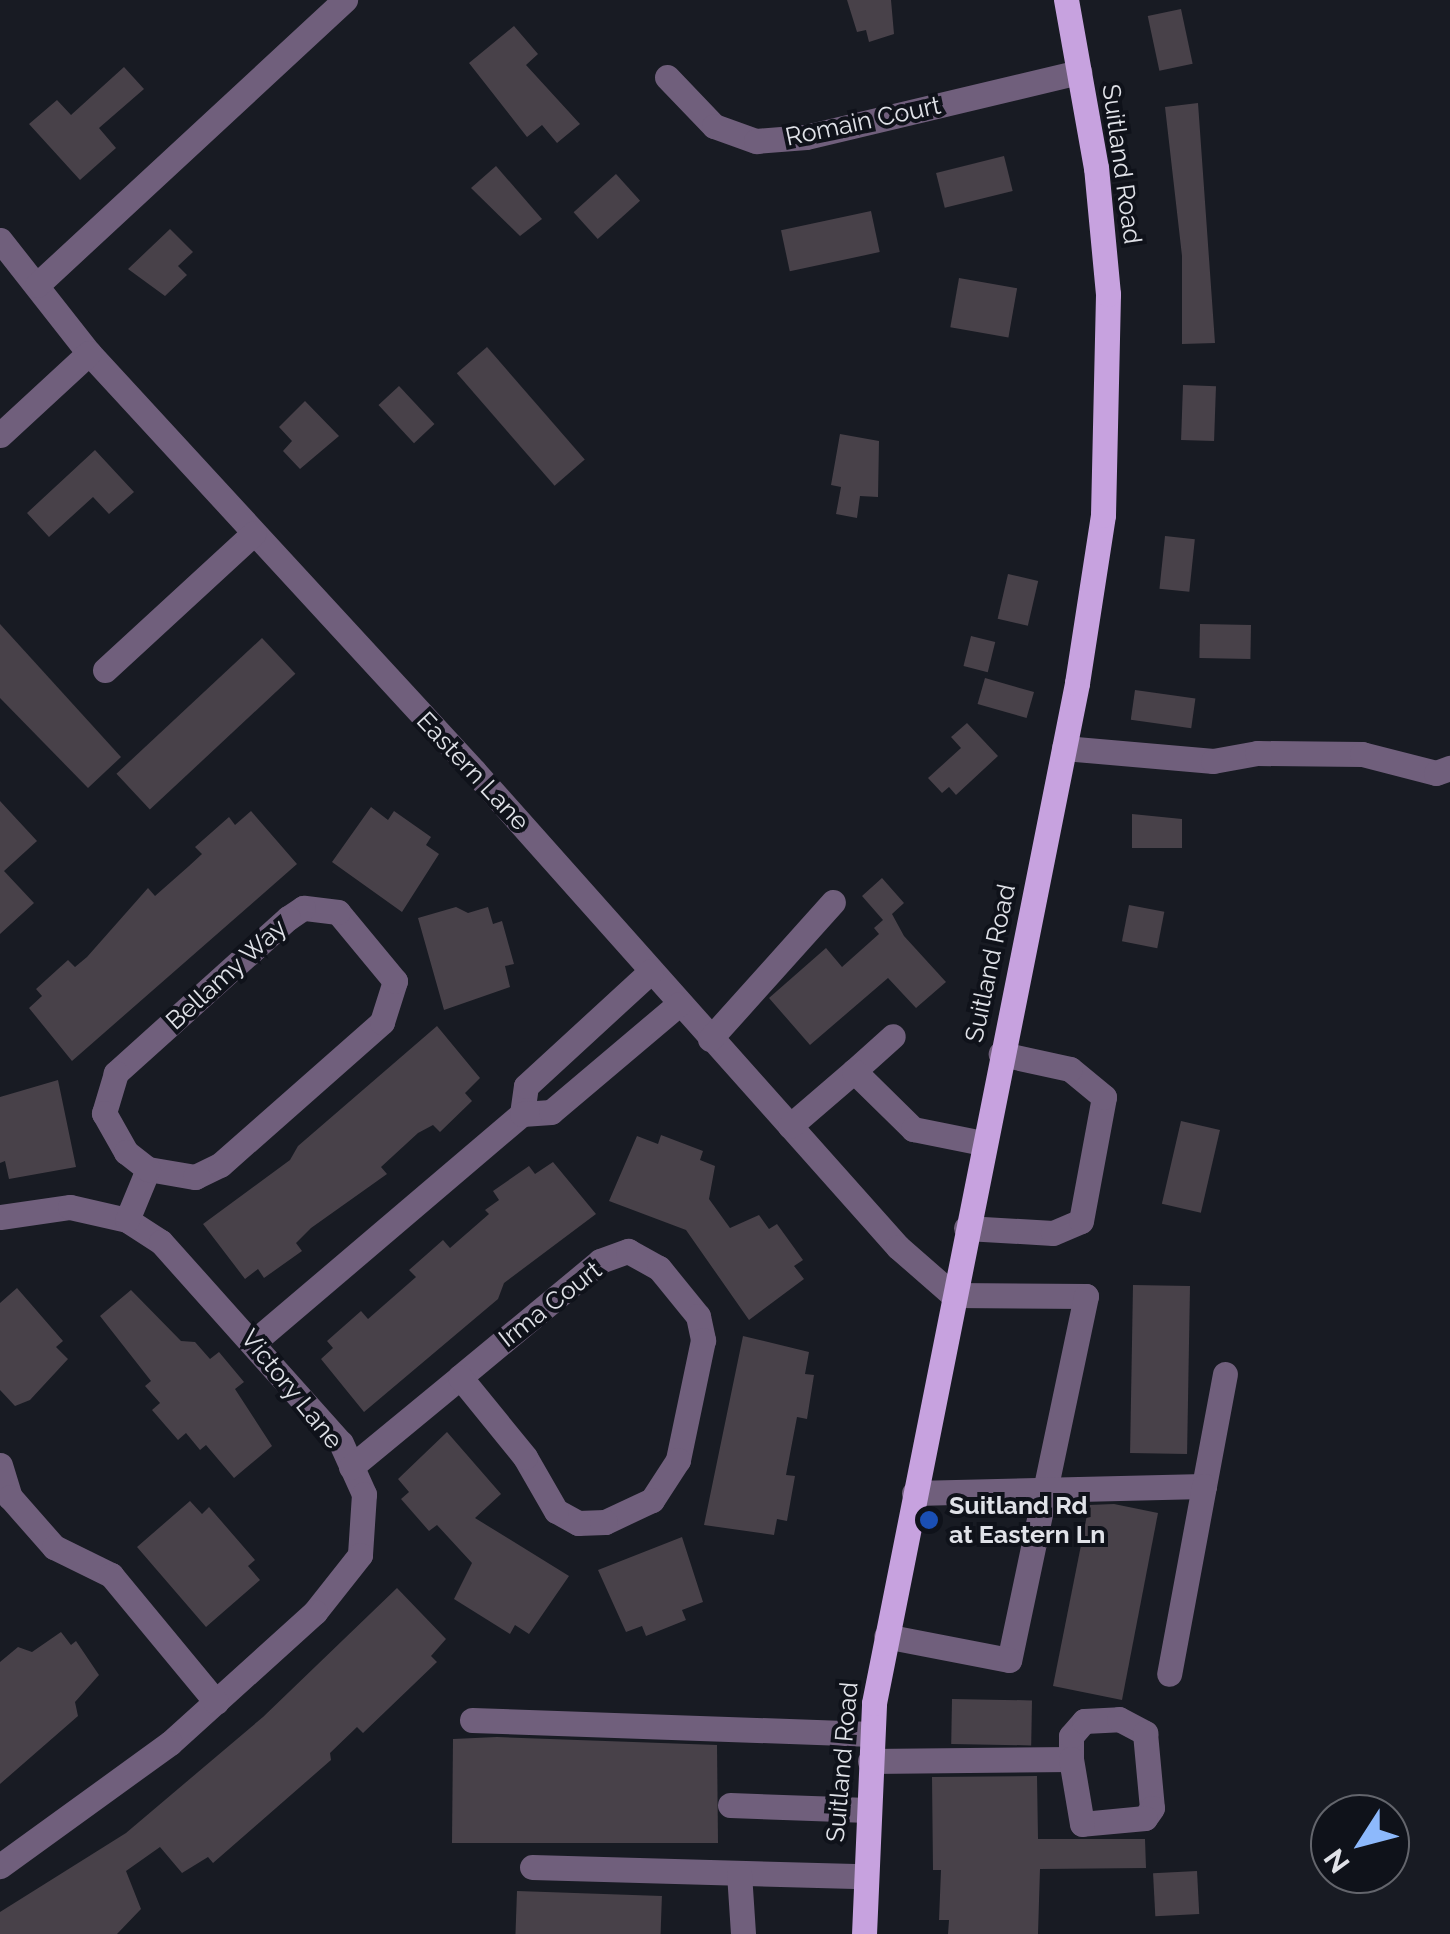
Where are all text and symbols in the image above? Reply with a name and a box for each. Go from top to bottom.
street label: Suitland Road [1096,82,1148,246]
street label: Romain Court [783,90,943,152]
street label: Eastern Lane [411,706,535,836]
street label: Suitland Road [959,881,1021,1045]
street label: Bellamy Way [159,912,293,1036]
street label: Irma Court [493,1255,607,1353]
street label: Victory Lane [235,1323,349,1455]
place label: Suitland Rd at Eastern Ln [949,1491,1105,1550]
marker: Suitland Rd at Eastern Ln [918,1509,940,1531]
street label: Suitland Road [820,1681,864,1843]
north arrow [1310,1794,1410,1894]
text: N [1317,1842,1357,1879]

